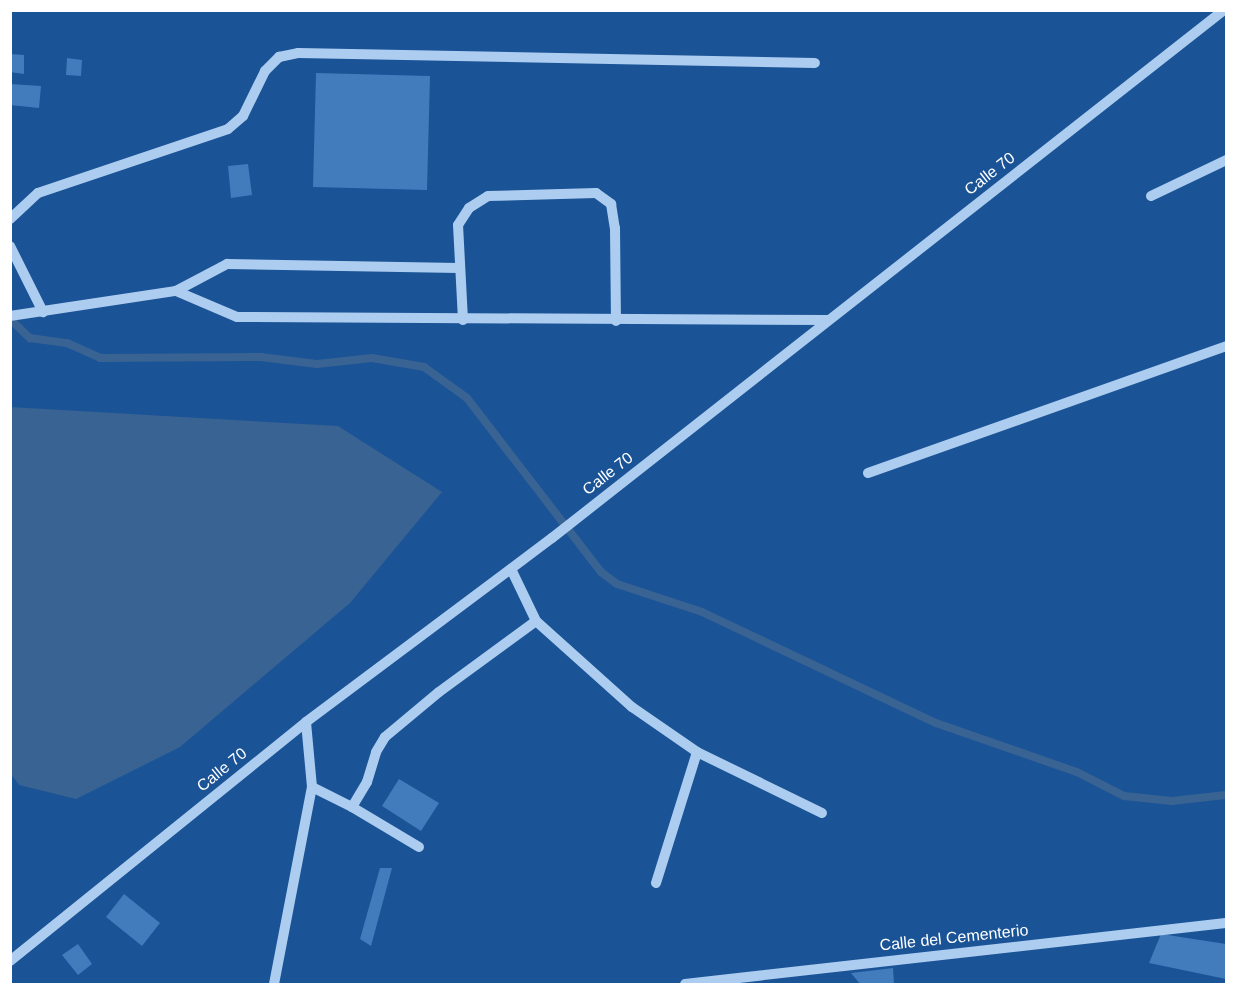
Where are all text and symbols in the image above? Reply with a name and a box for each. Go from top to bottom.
street label: Calle 70 [961,148,1019,200]
street label: Calle 70 [579,448,637,500]
street label: Calle 70 [193,744,251,796]
street label: Calle del Cementerio [879,921,1029,955]

